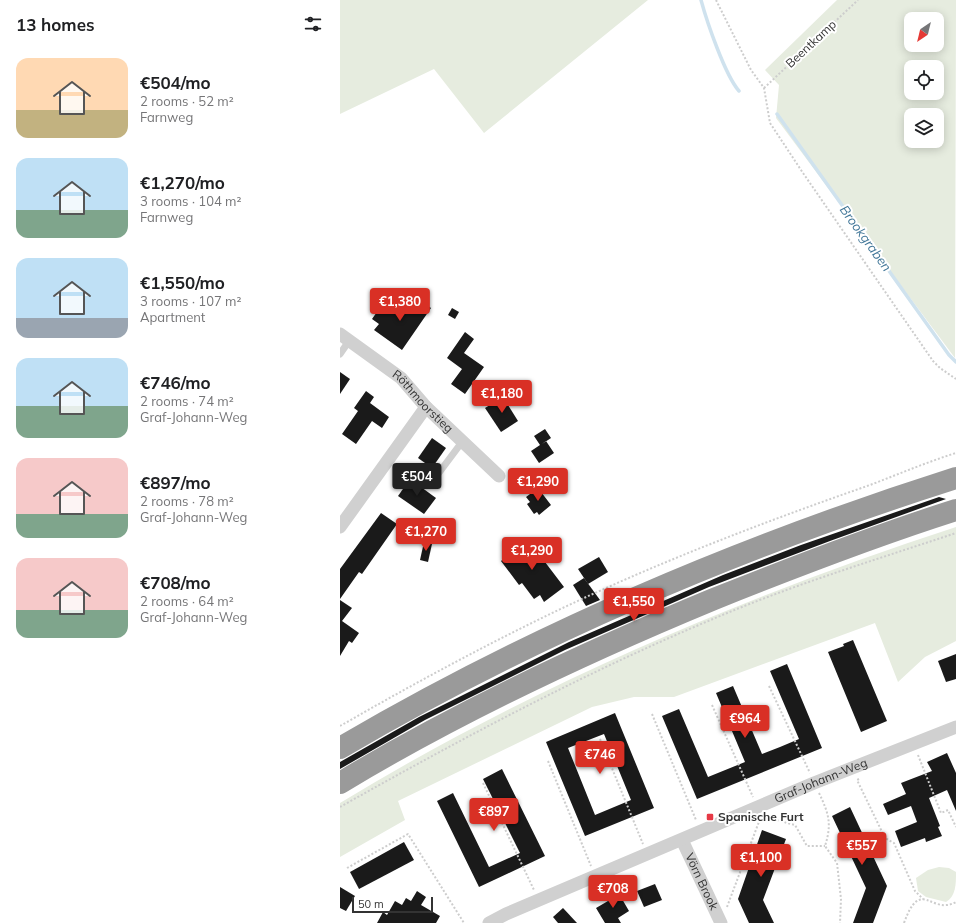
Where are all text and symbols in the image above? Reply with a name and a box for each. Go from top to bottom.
north arrow [904,12,944,52]
map controls [904,12,944,148]
icon: filters [302,13,324,35]
text: 13 homes [16,14,95,35]
street label: Beentkamp [782,16,839,71]
button: locate [904,60,944,100]
text: €504/mo [140,72,211,93]
icon: home [48,74,96,122]
text: 2 rooms · 52 m² [140,93,234,109]
button: layers [904,108,944,148]
text: Farnweg [140,109,193,125]
text: €1,270/mo [140,172,225,193]
icon: home [48,174,96,222]
text: 3 rooms · 104 m² [140,193,241,209]
water label: Brookgraben [837,202,895,274]
text: Farnweg [140,209,193,225]
text: €1,550/mo [140,272,225,293]
icon: home [48,274,96,322]
pin: €1,380 [367,288,433,322]
text: 3 rooms · 107 m² [140,293,241,309]
text: €1,380 [379,293,421,309]
text: Apartment [140,309,205,325]
street label: Röthmoorstieg [390,366,456,436]
text: €746/mo [140,372,211,393]
icon: home [48,374,96,422]
pin: €1,180 [469,380,535,414]
text: €1,180 [481,385,523,401]
text: 2 rooms · 74 m² [140,393,234,409]
text: Graf-Johann-Weg [140,409,247,425]
pin: €504 [393,463,441,497]
text: €504 [401,468,433,484]
pin: €1,290 [505,468,571,502]
text: €897/mo [140,472,211,493]
text: €1,290 [517,473,559,489]
icon: home [48,474,96,522]
text: 2 rooms · 78 m² [140,493,234,509]
text: Graf-Johann-Weg [140,509,247,525]
pin: €1,270 [393,518,459,552]
text: €1,270 [405,523,447,539]
pin: €1,290 [499,537,565,571]
text: €1,290 [511,542,553,558]
text: €708/mo [140,572,211,593]
icon: home [48,574,96,622]
pin: €1,550 [601,588,667,622]
text: 2 rooms · 64 m² [140,593,234,609]
text: €1,550 [613,593,655,609]
text: Graf-Johann-Weg [140,609,247,625]
pin: €964 [721,705,769,739]
text: €964 [729,710,761,726]
pin: €746 [576,741,624,775]
text: €746 [584,746,616,762]
street label: Graf-Johann-Weg [772,755,869,806]
pin: €897 [470,798,518,832]
text: €897 [478,803,510,819]
place label: Spanische Furt [718,809,804,824]
marker: Spanische Furt [705,812,715,822]
pin: €557 [838,832,886,866]
text: €557 [846,837,878,853]
pin: €1,100 [728,844,794,878]
text: €1,100 [740,849,782,865]
street label: Vörn Brook [682,850,722,913]
pin: €708 [589,875,637,909]
text: €708 [597,880,629,896]
scale bar [352,895,433,914]
text: 50 m [358,897,384,911]

